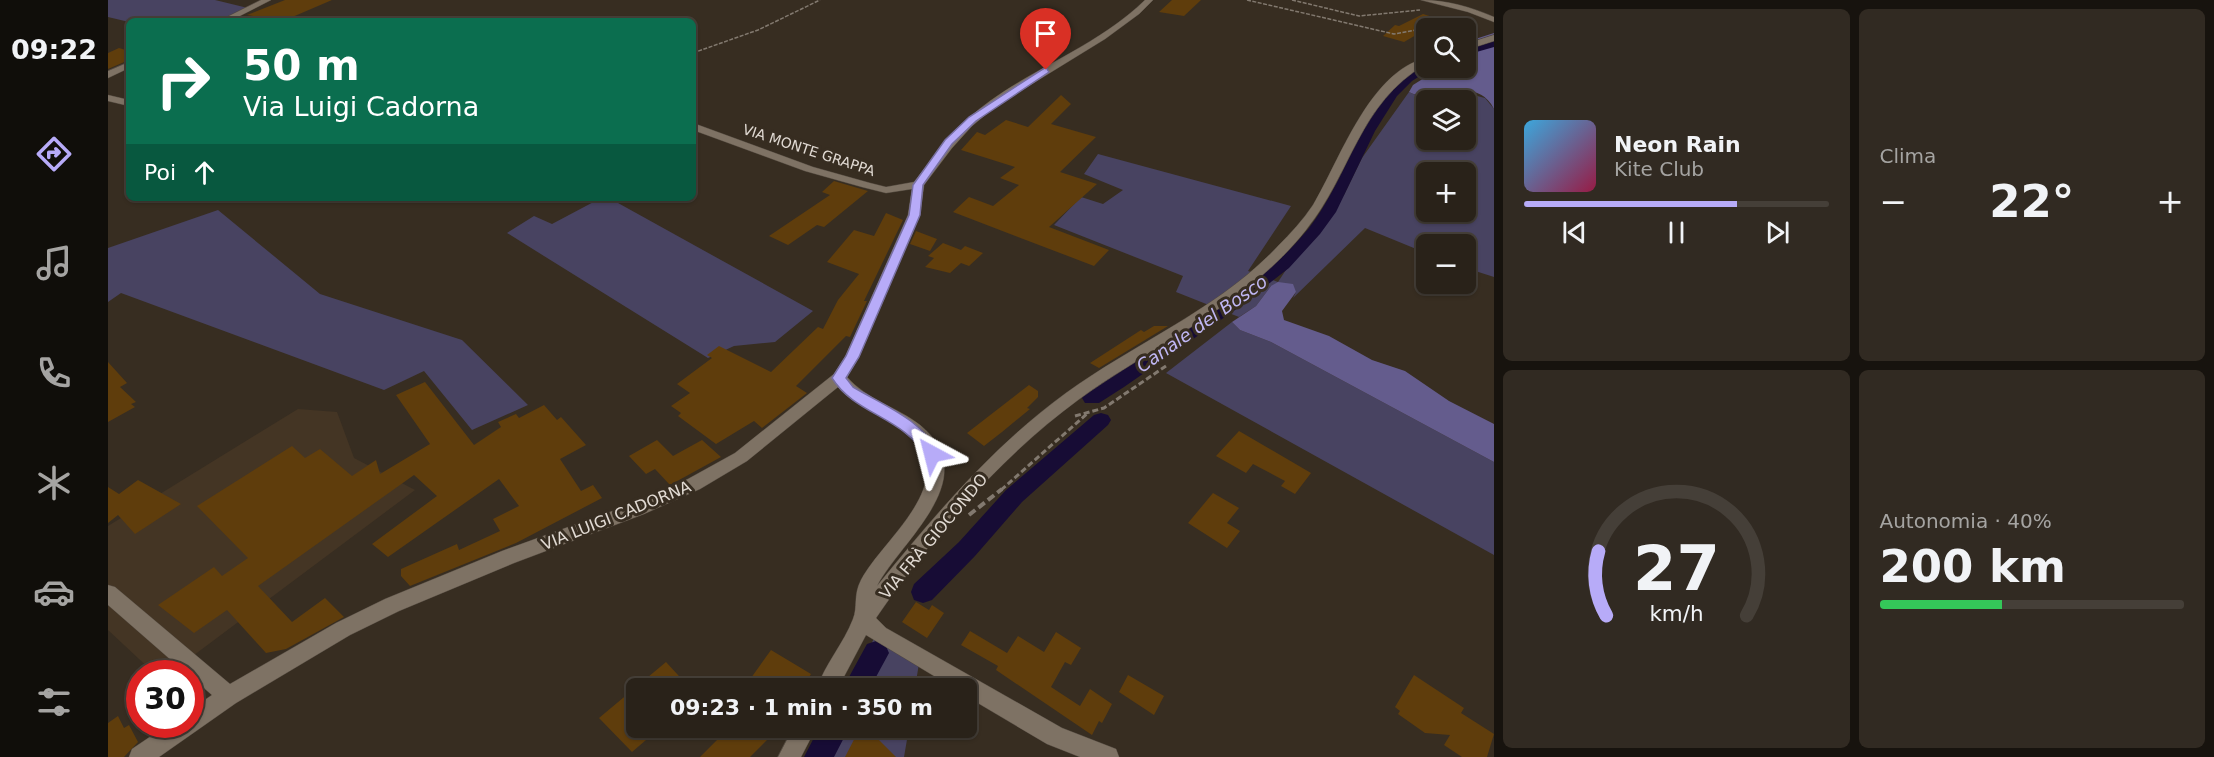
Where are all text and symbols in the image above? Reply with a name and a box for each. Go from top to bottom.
pin [1020,8,1071,70]
icon: arrive [1029,17,1062,50]
map controls [1416,18,1476,294]
button: search [1416,18,1476,78]
text: 09:22 [11,34,97,65]
text: 50 m [243,41,360,90]
icon: right [144,42,222,120]
button: layers [1416,90,1476,150]
text: Via Luigi Cadorna [243,91,479,122]
street label: VIA MONTE GRAPPA [741,121,878,179]
text: Neon Rain [1614,132,1741,157]
icon: directions [33,133,75,175]
text: Clima [1880,144,1936,168]
icon: ahead [188,156,221,189]
text: Kite Club [1614,157,1704,181]
text: Poi [144,160,176,185]
button: + [1416,162,1476,222]
text: 22° [1989,175,2074,228]
text: − [1880,182,1907,221]
text: + [2156,182,2184,221]
icon: previous [1558,216,1591,249]
icon: pause [1660,216,1693,249]
icon: next [1761,216,1794,249]
button: − [1416,234,1476,294]
icon: music [33,242,75,284]
water label: Canale del Bosco [1132,271,1271,377]
icon: phone [33,352,75,394]
position arrow [900,422,964,486]
icon: climate [33,462,75,504]
street label: VIA FRÀ GIOCONDO [875,470,991,603]
street label: VIA LUIGI CADORNA [539,477,694,554]
text: Autonomia · 40% [1880,509,2052,533]
text: 27 [1633,532,1720,605]
text: 200 km [1880,540,2066,593]
icon: car [33,571,75,613]
text: km/h [1649,601,1703,626]
speed limit sign: 30 [126,660,204,738]
icon: filters [33,681,75,723]
text: 09:23 · 1 min · 350 m [670,695,933,720]

